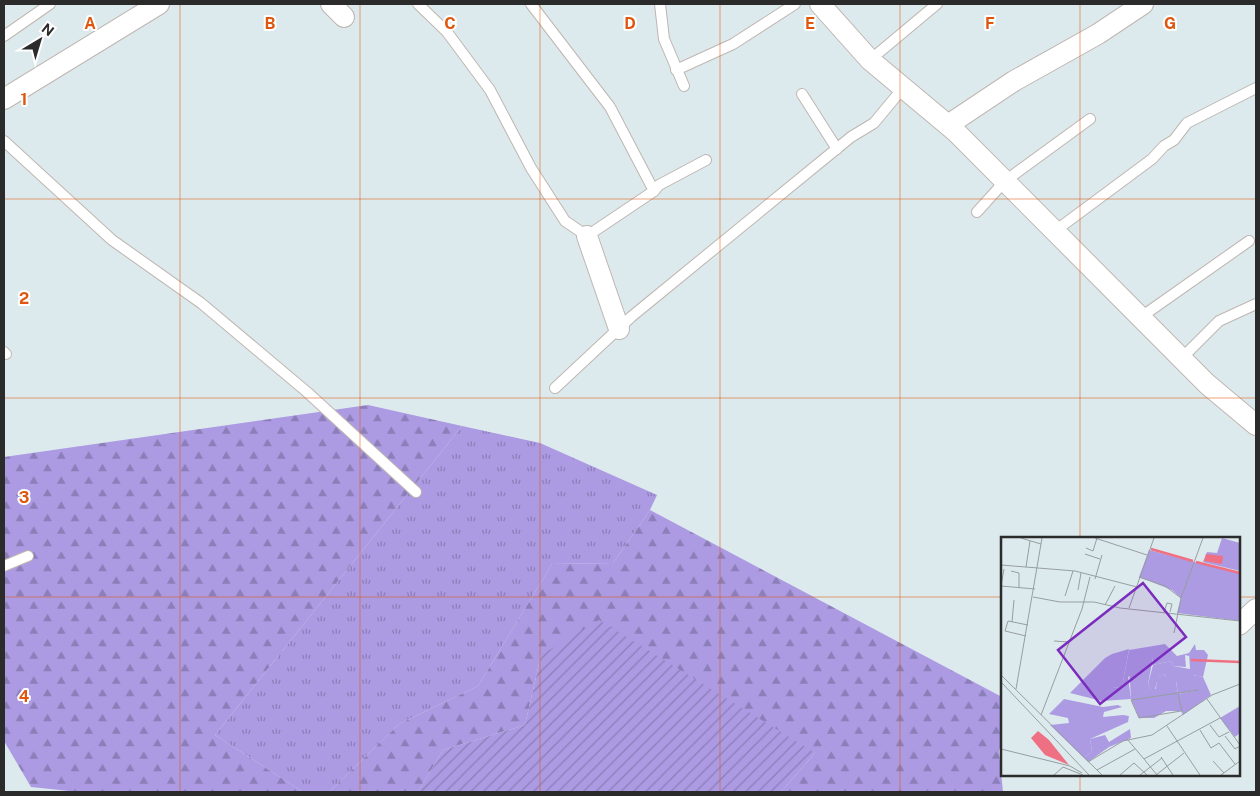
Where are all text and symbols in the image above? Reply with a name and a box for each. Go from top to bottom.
text: A [84,14,96,33]
text: B [265,14,276,33]
text: C [444,14,456,33]
text: D [624,14,636,33]
text: E [805,14,815,33]
text: F [985,14,995,33]
text: G [1164,14,1176,33]
north arrow [15,15,65,65]
text: N [39,20,57,39]
text: 1 [21,90,27,109]
text: 2 [19,289,29,308]
text: 3 [19,488,29,507]
inset map [1001,537,1240,776]
text: 4 [19,687,30,706]

